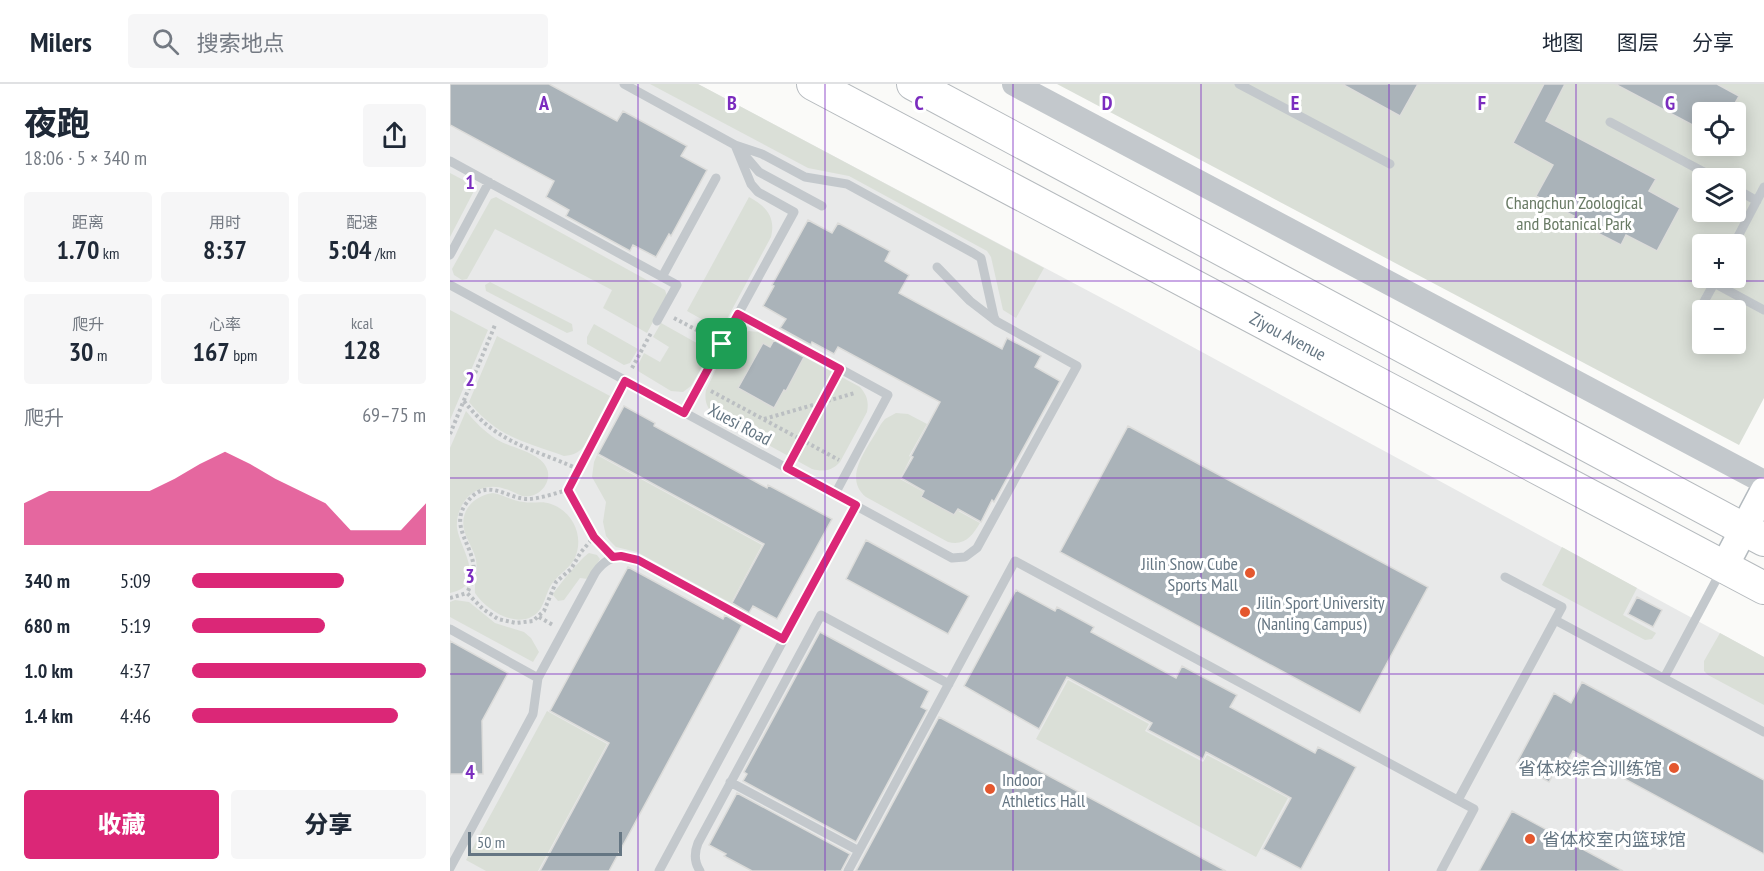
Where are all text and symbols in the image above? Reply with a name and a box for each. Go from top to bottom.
search box [128,14,548,68]
text: Milers [30,23,92,60]
icon: search [149,25,182,58]
text: 搜索地点 [197,29,285,57]
text: 地图 [1542,29,1584,56]
text: 图层 [1617,29,1659,56]
text: 分享 [1692,29,1734,56]
text: A [538,90,550,116]
text: B [727,90,737,116]
text: C [914,90,924,116]
text: D [1102,90,1113,116]
text: E [1291,90,1299,116]
text: F [1478,90,1486,116]
text: G [1665,90,1675,116]
text: 夜跑 [24,101,90,144]
map controls [1692,102,1746,354]
button: locate [1692,102,1746,156]
button: share [363,104,426,167]
text: 18:06 · 5 × 340 m [24,145,147,171]
button: layers [1692,168,1746,222]
text: 1 [465,169,475,195]
park label: Changchun Zoological and Botanical Park [1506,191,1643,235]
text: 距离 [72,212,104,232]
text: 用时 [209,212,241,232]
text: 配速 [346,212,378,232]
text: 1.70 [57,233,99,266]
text: 8:37 [203,233,247,266]
text: 5:04 [328,233,372,266]
button: + [1692,234,1746,288]
text: km [99,243,119,263]
text: /km [372,243,396,263]
button: − [1692,300,1746,354]
street label: Ziyou Avenue [1246,306,1330,366]
text: kcal [351,313,373,333]
text: 爬升 [72,314,104,334]
text: 心率 [209,314,241,334]
pin [696,318,747,369]
icon: arrive [705,327,738,360]
text: 128 [343,333,381,366]
text: 30 [69,335,94,368]
text: 167 [192,335,230,368]
text: m [94,345,107,365]
text: bpm [230,345,258,365]
text: 2 [465,366,475,392]
street label: Xuesi Road [704,398,776,450]
text: 69–75 m [362,402,426,428]
text: 爬升 [24,405,64,431]
place label: Jilin Snow Cube Sports Mall [1141,552,1239,596]
text: 3 [465,563,475,589]
marker: Jilin Snow Cube Sports Mall [1243,566,1257,580]
text: 340 m [24,568,70,594]
text: 5:09 [120,568,151,594]
place label: Jilin Sport University (Nanling Campus) [1256,591,1385,635]
marker: Jilin Sport University (Nanling Campus) [1238,605,1252,619]
text: 680 m [24,613,70,639]
text: 5:19 [120,613,151,639]
text: 1.0 km [24,658,73,684]
text: 4:37 [120,658,151,684]
text: 1.4 km [24,703,73,729]
text: 4:46 [120,703,151,729]
place label: 省体校综合训练馆 [1518,757,1662,780]
text: 4 [465,759,475,785]
marker: 省体校综合训练馆 [1667,761,1681,775]
place label: Indoor Athletics Hall [1002,768,1086,812]
marker: Indoor Athletics Hall [983,782,997,796]
button: 收藏 [24,790,219,859]
button: 分享 [231,790,426,859]
place label: 省体校室内篮球馆 [1542,828,1686,851]
scale bar [468,829,622,856]
text: 50 m [477,832,505,852]
marker: 省体校室内篮球馆 [1523,832,1537,846]

